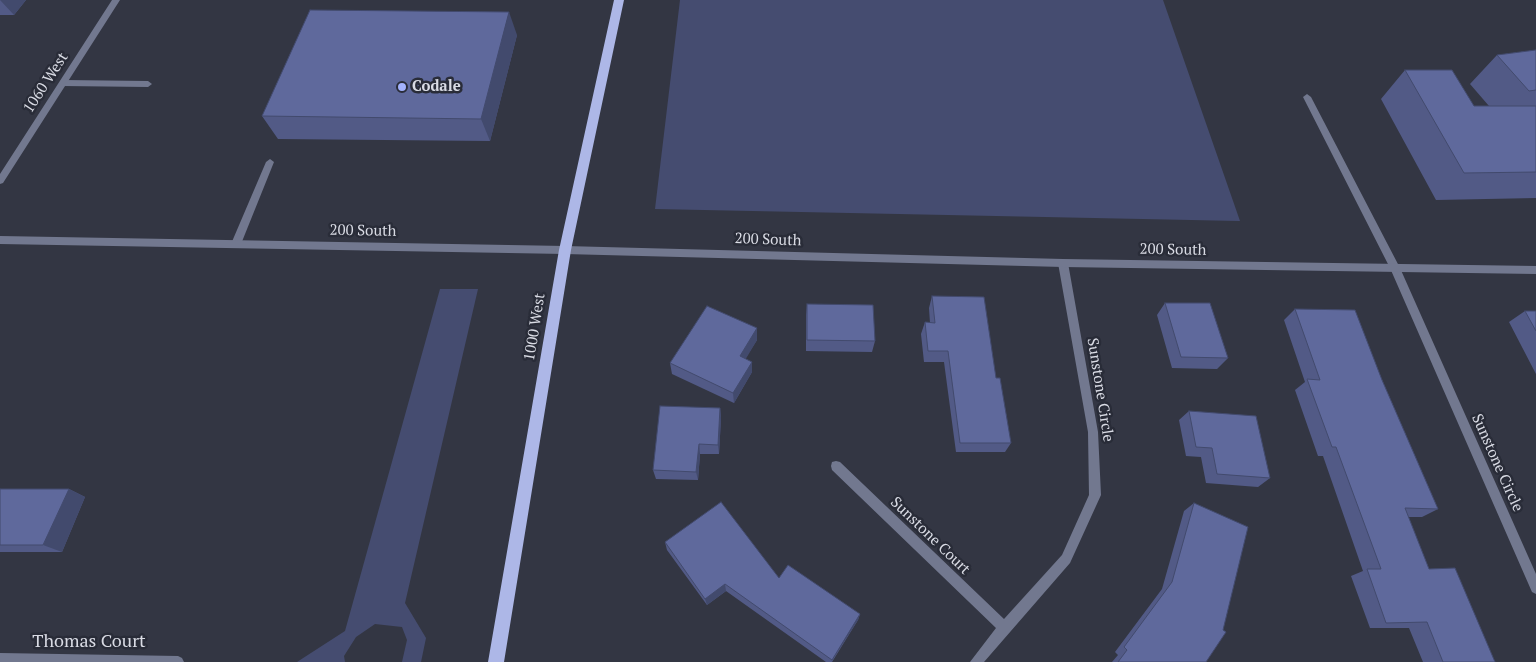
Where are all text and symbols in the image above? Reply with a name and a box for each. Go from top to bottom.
street label: 1060 West [20,49,72,117]
place label: Codale [412,78,461,96]
marker: Codale [396,81,408,93]
street label: 200 South [329,221,397,241]
street label: 200 South [734,230,802,250]
street label: 200 South [1139,240,1207,260]
street label: 1000 West [521,292,549,362]
street label: Sunstone Circle [1083,337,1117,443]
street label: Sunstone Circle [1467,411,1527,515]
street label: Sunstone Court [887,494,973,578]
street label: Thomas Court [32,631,146,653]

